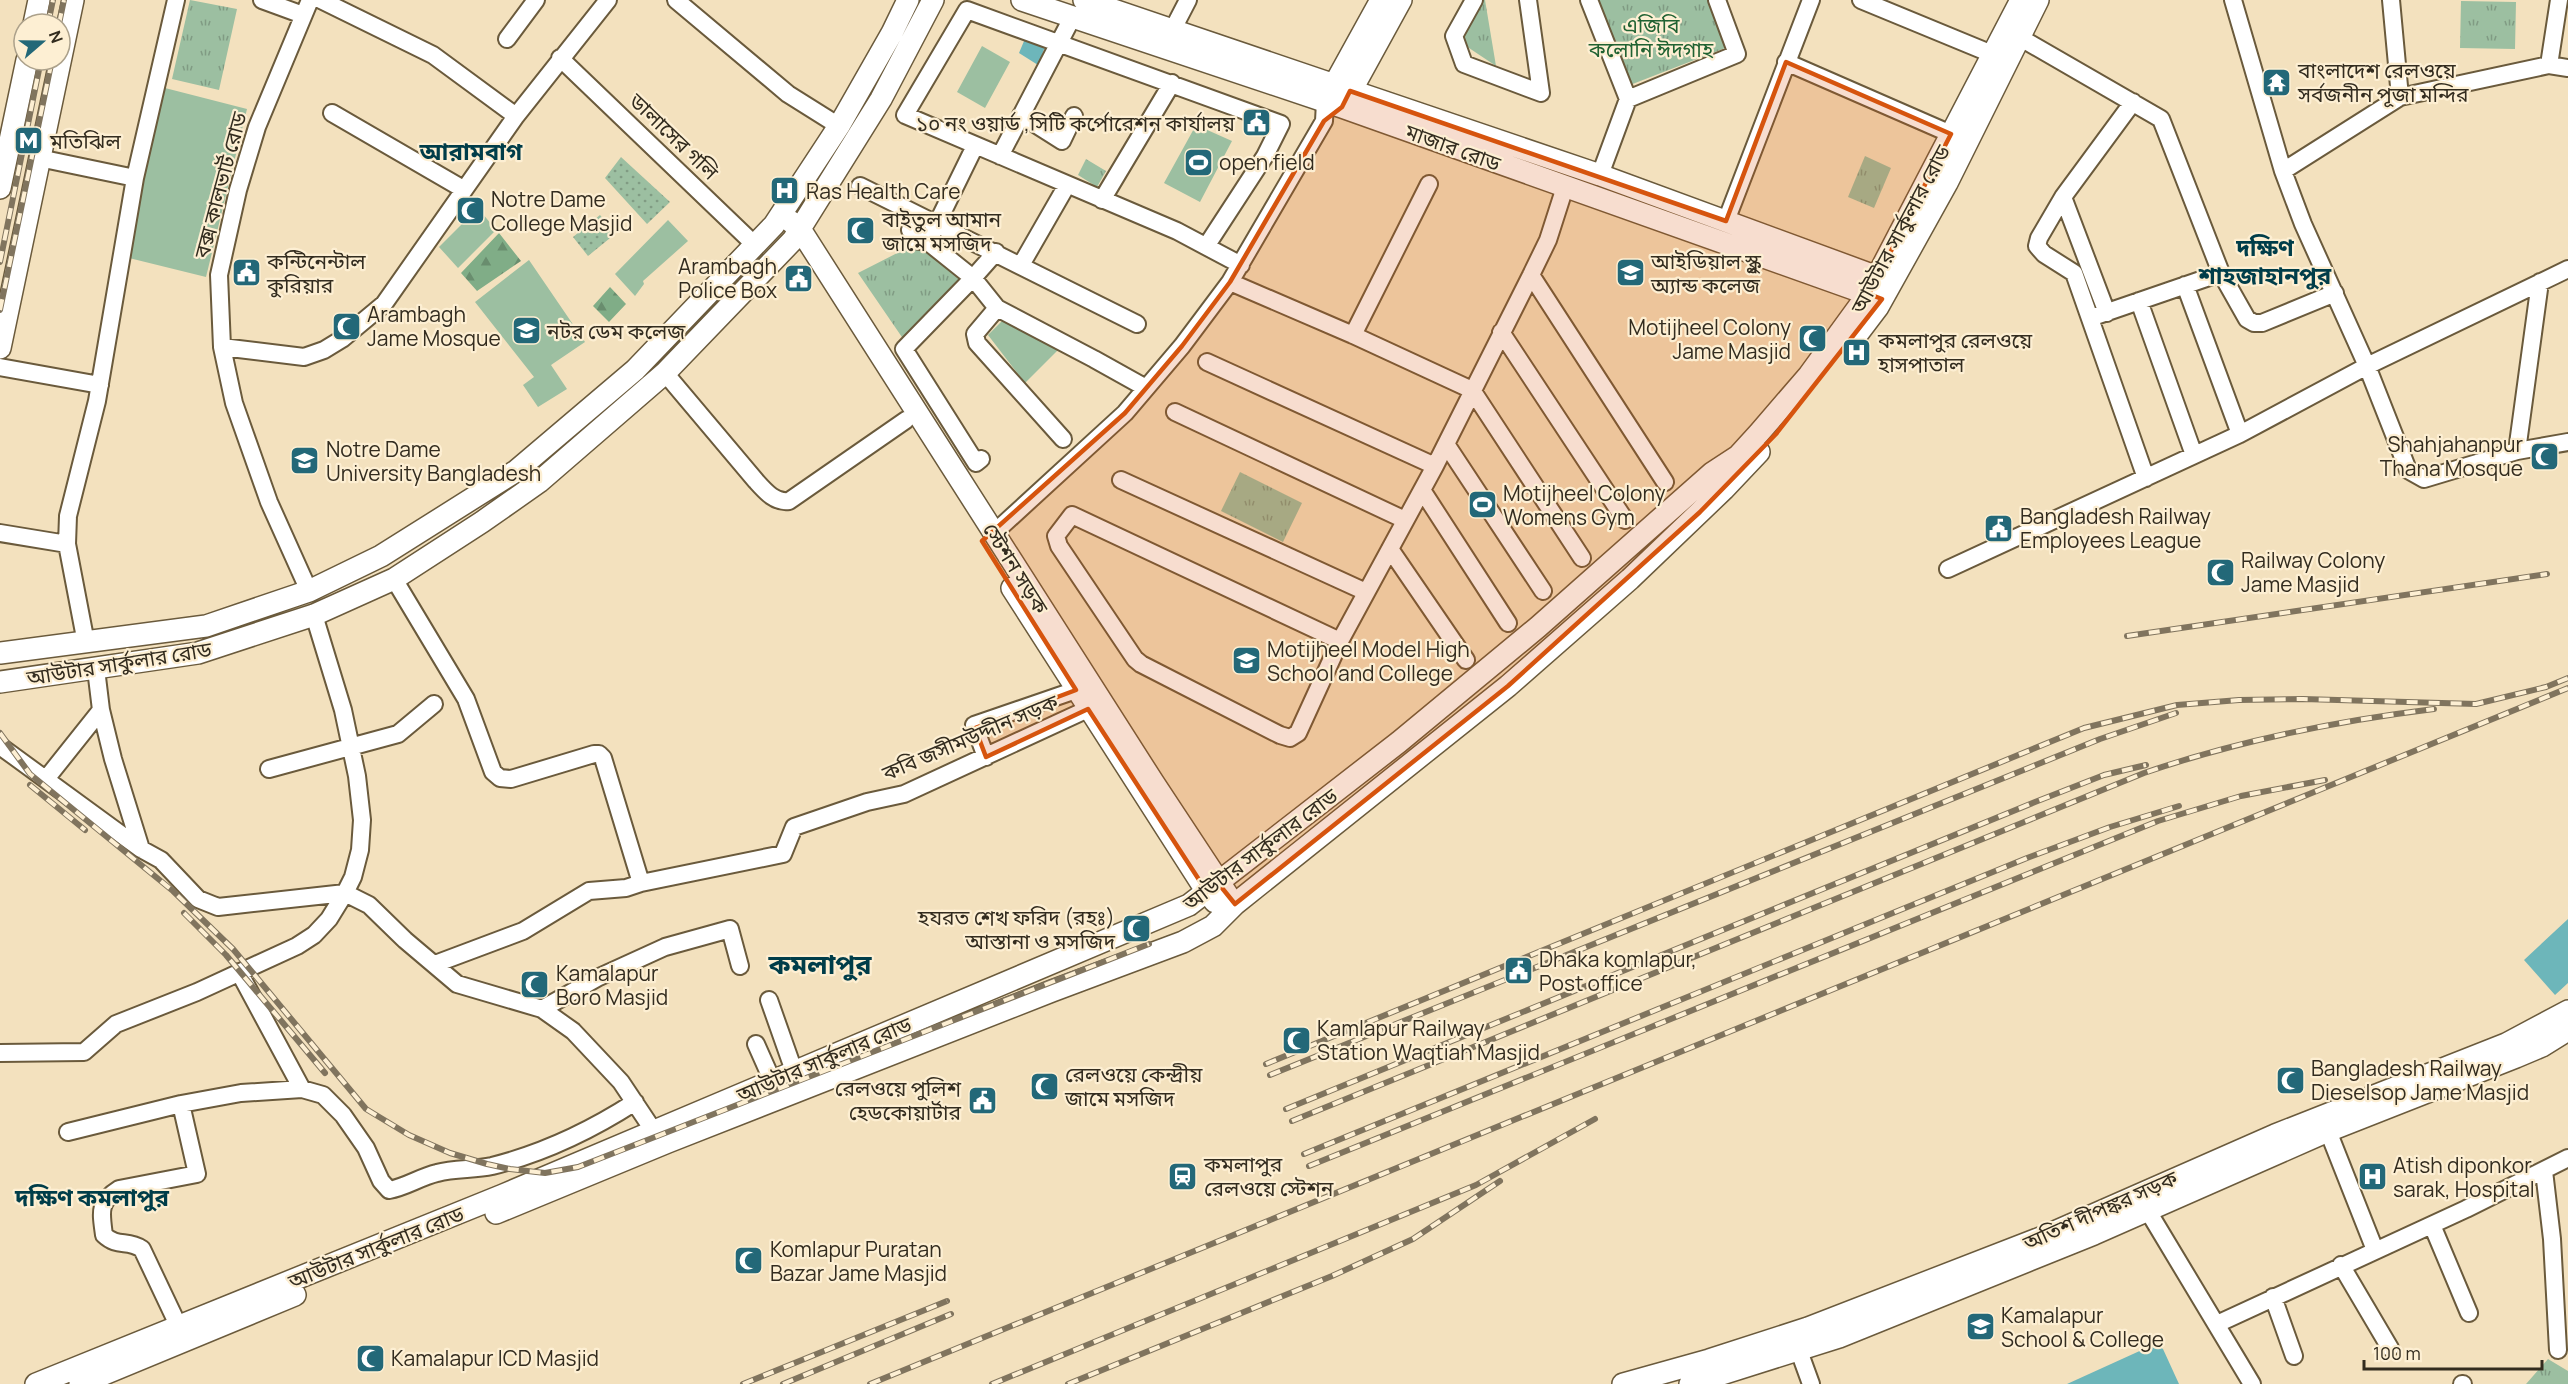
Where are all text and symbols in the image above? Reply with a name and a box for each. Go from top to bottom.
park label: এজিবি কলোনি ঈদগাহ [1588,11,1714,63]
north arrow [12,12,72,72]
text: N [44,28,68,46]
place label: বাংলাদেশ রেলওয়ে সর্বজনীন পূজা মন্দির [2297,56,2469,108]
temple icon: বাংলাদেশ রেলওয়ে সর্বজনীন পূজা মন্দির [2261,66,2293,98]
street label: ডালাসের গলি [623,86,725,186]
public building icon: ১০ নং ওয়ার্ড ,সিটি কর্পোরেশন কার্যালয় [1240,107,1272,139]
street label: বক্স কালভার্ট রোড [187,108,253,262]
place label: ১০ নং ওয়ার্ড ,সিটি কর্পোরেশন কার্যালয় [916,109,1236,137]
street label: মাজার রোড [1401,116,1506,178]
metro station icon: মতিঝিল [13,125,45,157]
place label: মতিঝিল [49,127,122,155]
district label: আরামবাগ [419,134,523,167]
street label: আউটার সার্কুলার রোড [1843,139,1957,319]
sports icon: open field [1182,146,1214,178]
place label: open field [1219,148,1315,176]
hospital icon: Ras Health Care [769,175,801,207]
place label: Ras Health Care [806,177,961,205]
place label: Notre Dame College Masjid [491,185,632,237]
mosque icon: Notre Dame College Masjid [454,195,486,227]
place label: বাইতুল আমান জামে মসজিদ [881,205,1001,257]
mosque icon: বাইতুল আমান জামে মসজিদ [845,215,877,247]
district label: দক্ষিণ শাহজাহানপুর [2198,230,2332,291]
place label: কন্টিনেন্টাল কুরিয়ার [266,247,366,299]
place label: আইডিয়াল স্কুল অ্যান্ড কলেজ [1650,247,1762,299]
place label: Arambagh Police Box [678,252,777,304]
public building icon: কন্টিনেন্টাল কুরিয়ার [230,257,262,289]
school or university icon: আইডিয়াল স্কুল অ্যান্ড কলেজ [1614,257,1646,289]
public building icon: Arambagh Police Box [782,262,814,294]
place label: Arambagh Jame Mosque [367,300,501,352]
mosque icon: Arambagh Jame Mosque [330,310,362,342]
place label: Motijheel Colony Jame Masjid [1628,313,1791,365]
school or university icon: নটর ডেম কলেজ [510,315,542,347]
place label: নটর ডেম কলেজ [546,317,686,345]
mosque icon: Motijheel Colony Jame Masjid [1796,323,1828,355]
place label: কমলাপুর রেলওয়ে হাসপাতাল [1877,326,2033,378]
hospital icon: কমলাপুর রেলওয়ে হাসপাতাল [1841,336,1873,368]
place label: Shahjahanpur Thana Mosque [2380,430,2523,482]
place label: Notre Dame University Bangladesh [326,435,541,487]
mosque icon: Shahjahanpur Thana Mosque [2528,440,2560,472]
school or university icon: Notre Dame University Bangladesh [289,445,321,477]
place label: Motijheel Colony Womens Gym [1503,479,1666,531]
sports icon: Motijheel Colony Womens Gym [1466,489,1498,521]
place label: Bangladesh Railway Employees League [2020,502,2211,554]
public building icon: Bangladesh Railway Employees League [1983,512,2015,544]
street label: স্টেশন সড়ক [977,517,1056,620]
place label: Railway Colony Jame Masjid [2241,546,2385,598]
mosque icon: Railway Colony Jame Masjid [2204,556,2236,588]
street label: আউটার সার্কুলার রোড [23,634,215,692]
place label: Motijheel Model High School and College [1267,635,1470,687]
school or university icon: Motijheel Model High School and College [1230,645,1262,677]
street label: কবি জসীমউদ্দীন সড়ক [877,687,1063,787]
street label: আউটার সার্কুলার রোড [1176,781,1344,917]
place label: হযরত শেখ ফরিদ (রহঃ) আস্তানা ও মসজিদ [917,903,1115,955]
mosque icon: হযরত শেখ ফরিদ (রহঃ) আস্তানা ও মসজিদ [1120,913,1152,945]
district label: কমলাপুর [767,945,872,982]
place label: Dhaka komlapur, Post office [1539,945,1697,997]
public building icon: Dhaka komlapur, Post office [1502,955,1534,987]
place label: Kamalapur Boro Masjid [556,959,668,1011]
mosque icon: Kamalapur Boro Masjid [519,969,551,1001]
street label: আউটার সার্কুলার রোড [732,1009,916,1109]
place label: Kamlapur Railway Station Waqtiah Masjid [1317,1014,1540,1066]
mosque icon: Kamlapur Railway Station Waqtiah Masjid [1280,1024,1312,1056]
place label: Bangladesh Railway Dieselsop Jame Masjid [2311,1054,2529,1106]
place label: রেলওয়ে কেন্দ্রীয় জামে মসজিদ [1064,1060,1203,1112]
mosque icon: Bangladesh Railway Dieselsop Jame Masjid [2274,1064,2306,1096]
mosque icon: রেলওয়ে কেন্দ্রীয় জামে মসজিদ [1028,1070,1060,1102]
place label: রেলওয়ে পুলিশ হেডকোয়ার্টার [835,1074,962,1126]
public building icon: রেলওয়ে পুলিশ হেডকোয়ার্টার [966,1084,998,1116]
place label: কমলাপুর রেলওয়ে স্টেশন [1203,1150,1334,1202]
place label: Atish diponkor sarak, Hospital [2393,1151,2535,1203]
station icon: কমলাপুর রেলওয়ে স্টেশন [1167,1160,1199,1192]
hospital icon: Atish diponkor sarak, Hospital [2356,1161,2388,1193]
street label: অতিশ দীপঙ্কর সড়ক [2018,1163,2183,1257]
district label: দক্ষিণ কমলাপুর [14,1180,170,1213]
street label: আউটার সার্কুলার রোড [283,1199,469,1295]
place label: Komlapur Puratan Bazar Jame Masjid [770,1235,947,1287]
mosque icon: Komlapur Puratan Bazar Jame Masjid [733,1245,765,1277]
place label: Kamalapur School & College [2001,1301,2164,1353]
school or university icon: Kamalapur School & College [1964,1311,1996,1343]
scale bar [2364,1333,2542,1371]
text: 100 m [2373,1341,2421,1365]
mosque icon: Kamalapur ICD Masjid [354,1342,386,1374]
place label: Kamalapur ICD Masjid [391,1344,599,1372]

